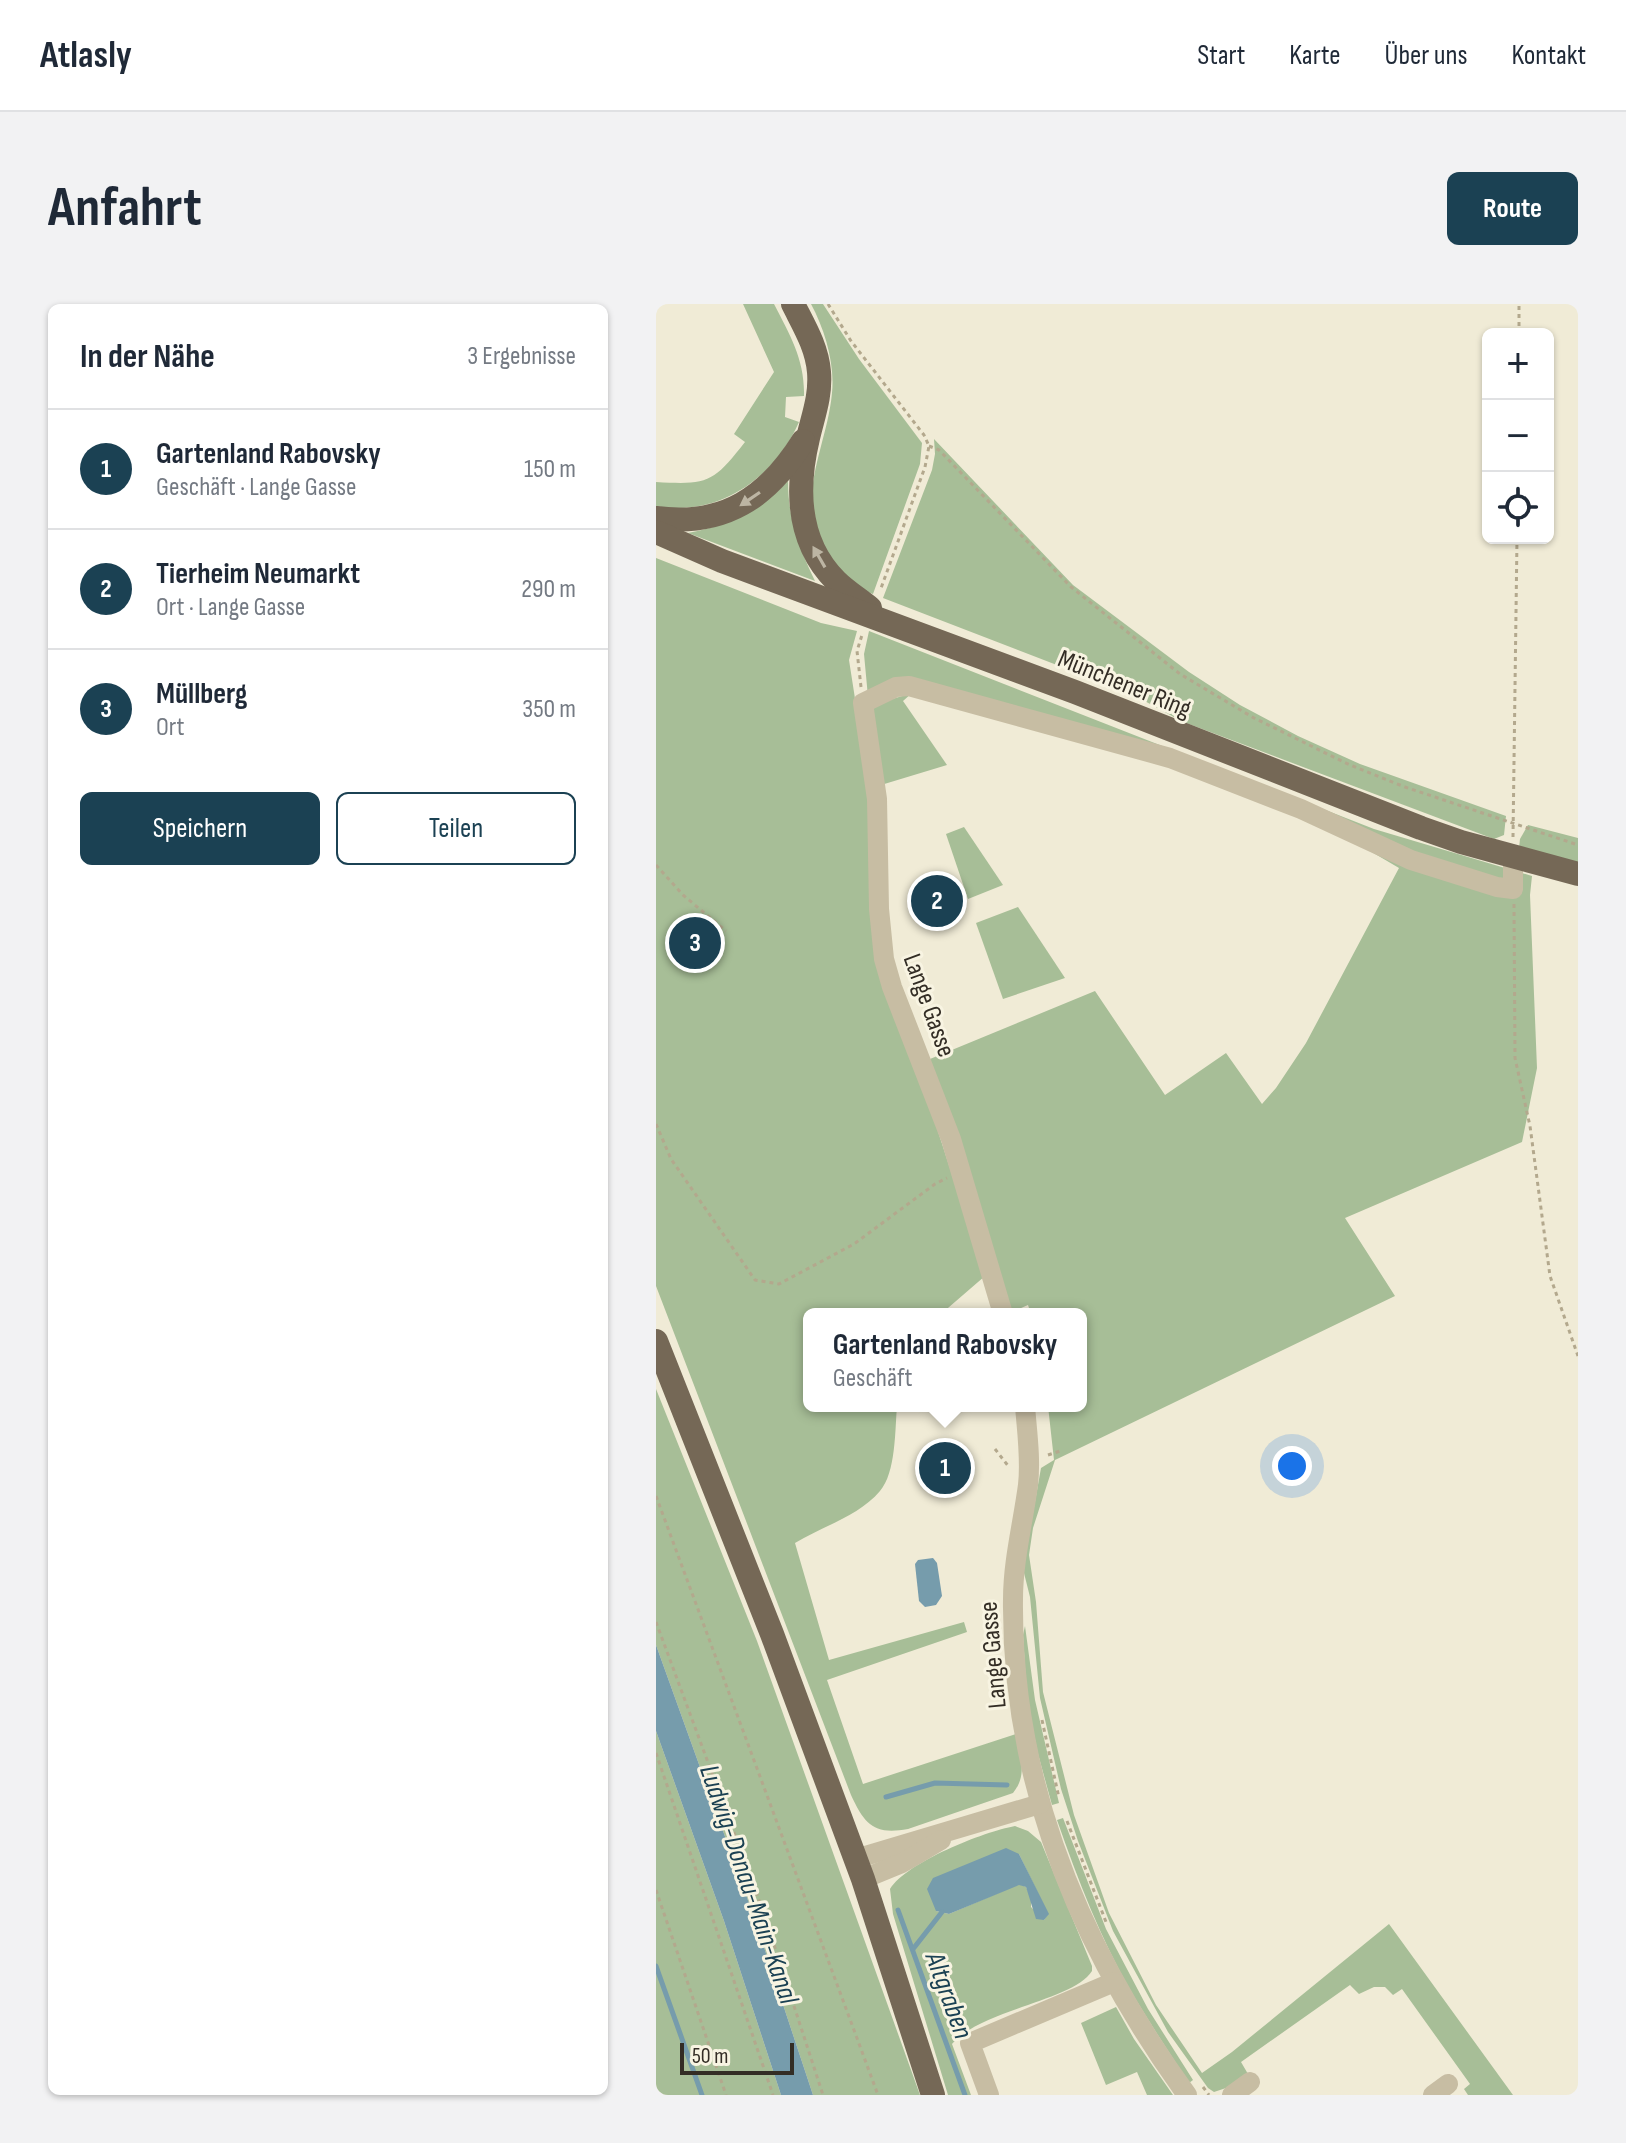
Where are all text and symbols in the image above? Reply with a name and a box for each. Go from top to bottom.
text: Atlasly [40,33,132,78]
text: Start [1197,39,1245,72]
text: Karte [1289,39,1341,72]
text: Über uns [1385,39,1468,72]
text: Kontakt [1512,39,1586,72]
button: Route [1447,172,1578,245]
text: Anfahrt [48,175,202,242]
map controls [1482,328,1554,544]
button: + [1482,328,1554,400]
text: In der Nähe [80,336,215,377]
text: 3 Ergebnisse [467,341,576,372]
button: − [1482,400,1554,472]
text: Gartenland Rabovsky [156,436,381,472]
text: 1 [101,454,111,485]
text: 150 m [524,454,576,485]
text: Geschäft · Lange Gasse [156,472,357,503]
button: locate [1482,472,1554,544]
one-way arrow [740,491,761,506]
one-way arrow [812,546,826,568]
text: Tierheim Neumarkt [156,556,360,592]
text: 2 [100,574,112,605]
text: 290 m [521,574,576,605]
text: Ort · Lange Gasse [156,592,305,623]
street label: Münchener Ring [1053,644,1196,725]
text: Müllberg [156,676,247,712]
text: 3 [100,694,112,725]
text: 350 m [522,694,576,725]
text: Ort [156,712,185,743]
button: Speichern [80,792,320,865]
button: Teilen [336,792,576,865]
pin: 2 [911,871,963,931]
pin: 3 [669,913,721,973]
street label: Lange Gasse [896,950,962,1061]
popup [803,1308,1087,1412]
text: Gartenland Rabovsky [833,1327,1057,1363]
text: Geschäft [833,1363,912,1394]
pin: 1 [919,1438,971,1498]
your location [1272,1446,1312,1486]
street label: Lange Gasse [973,1600,1014,1710]
water label: Ludwig-Donau-Main-Kanal [692,1761,805,2009]
water label: Altgraben [917,1947,979,2043]
scale bar [680,2039,794,2075]
text: 50 m [692,2043,728,2070]

